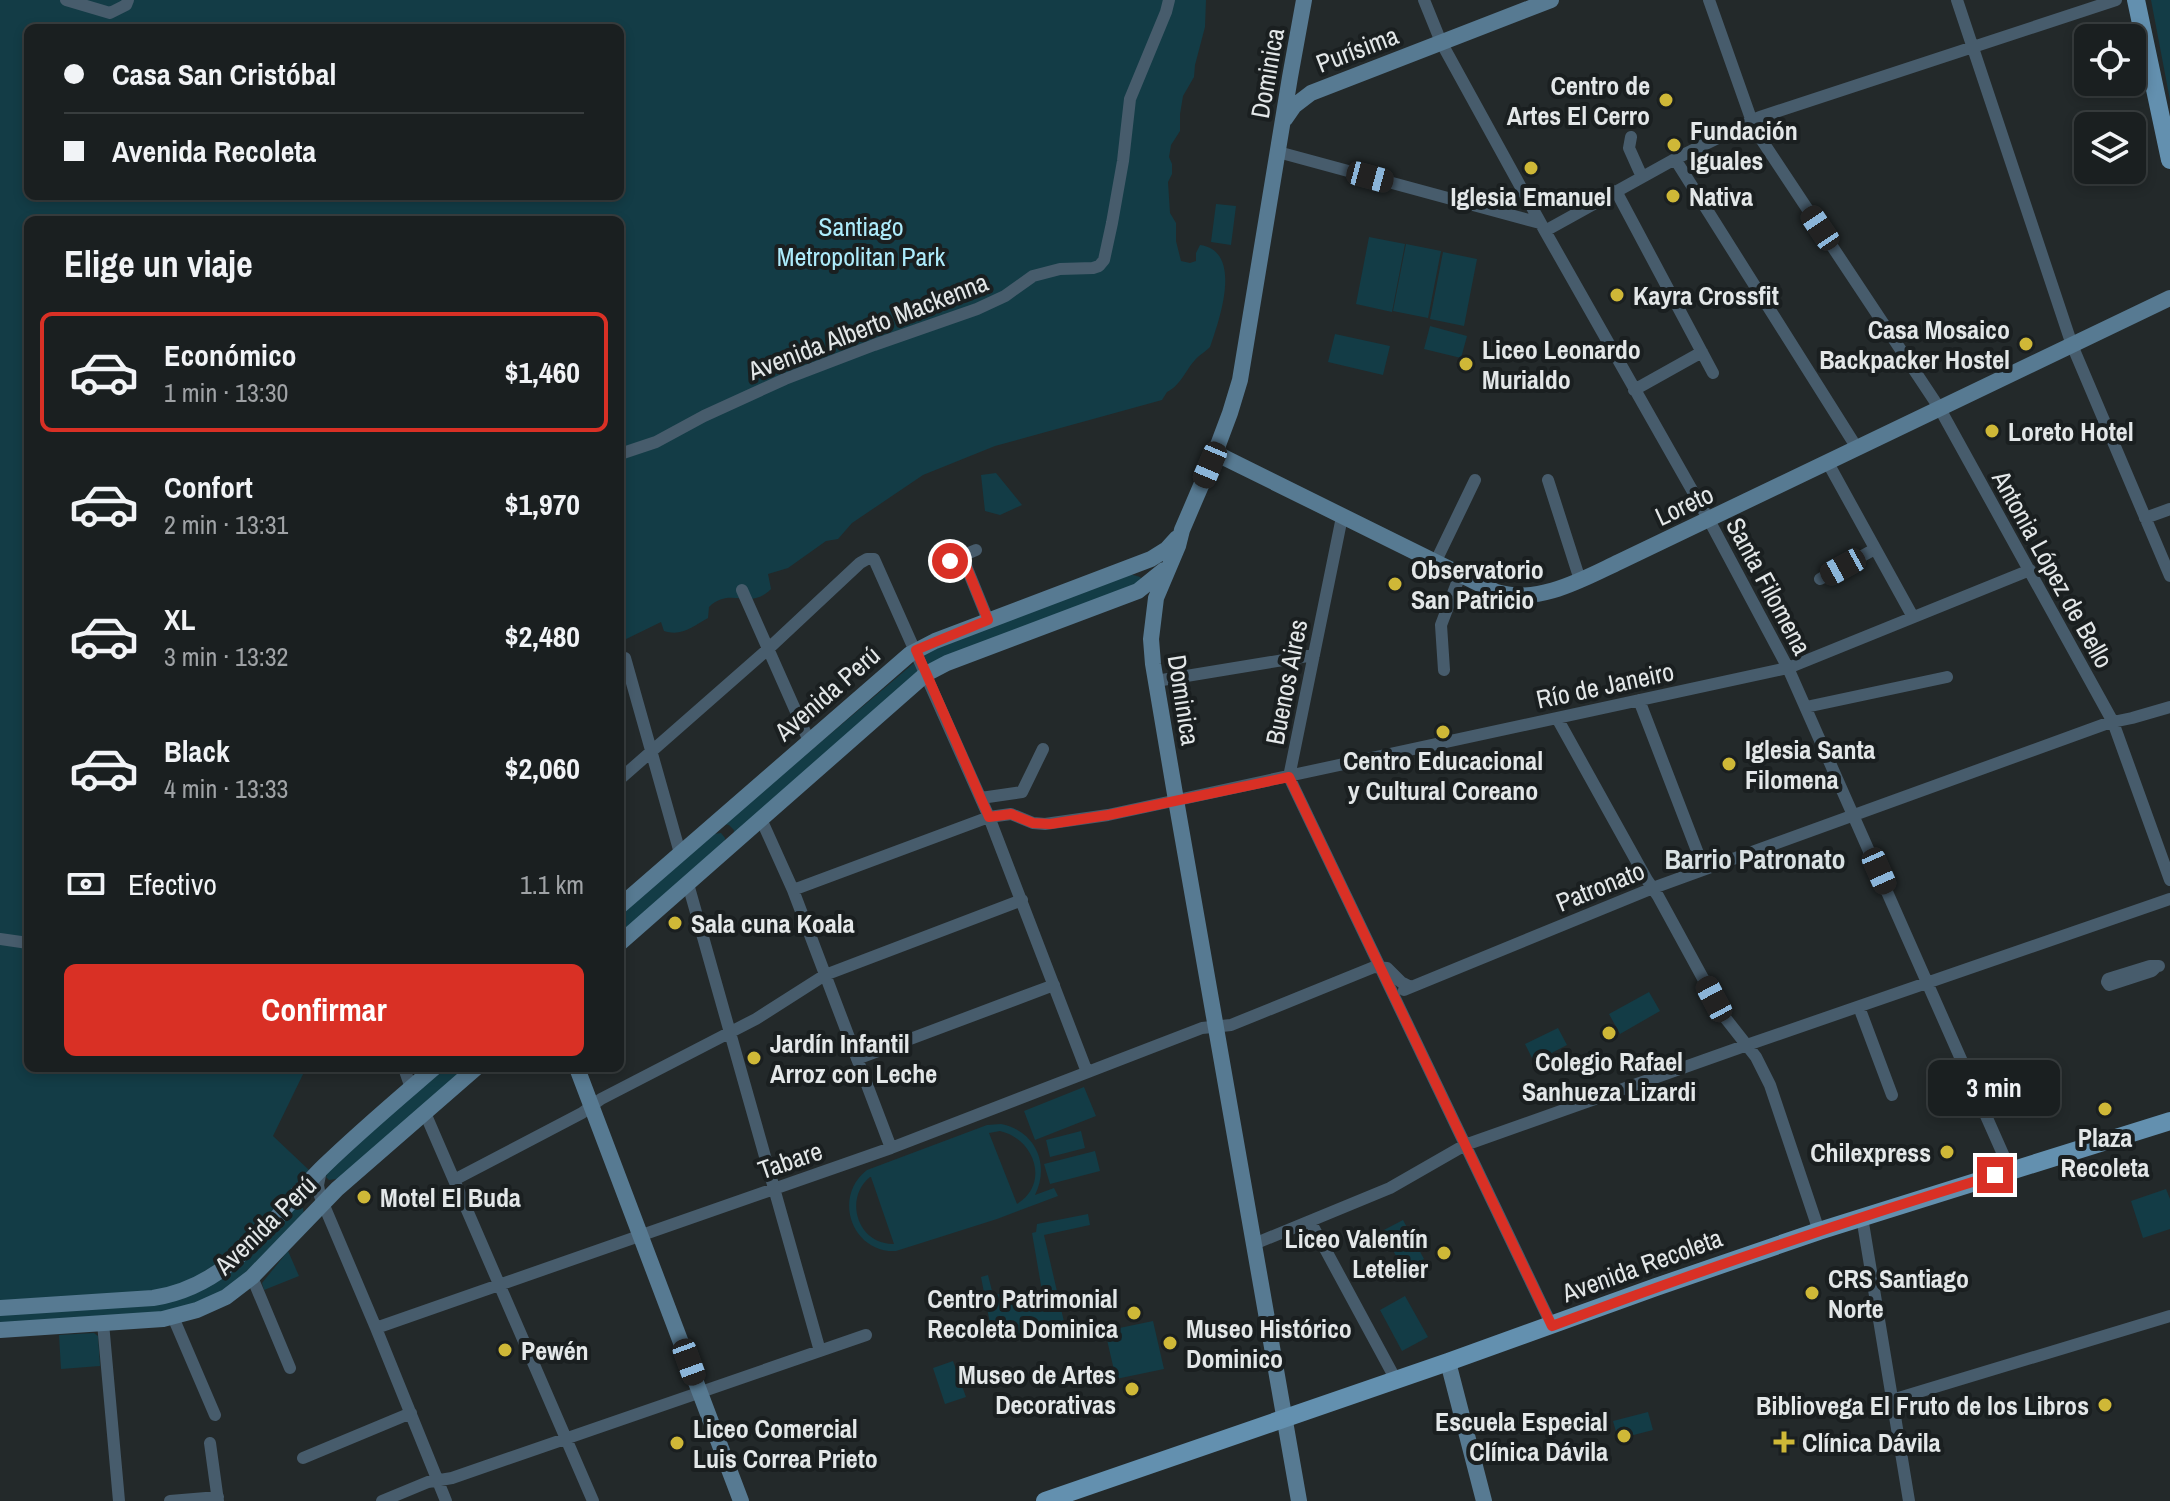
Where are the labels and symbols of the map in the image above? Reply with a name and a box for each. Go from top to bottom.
street label: Purísima [1311,17,1403,81]
street label: Dominica [1242,25,1292,121]
place label: Centro de Artes El Cerro [1507,68,1650,133]
marker: Centro de Artes El Cerro [1657,91,1675,109]
place label: Fundación Iguales [1690,113,1798,178]
marker: Fundación Iguales [1665,136,1683,154]
car [1344,159,1396,195]
marker: Iglesia Emanuel [1522,159,1540,177]
place label: Iglesia Emanuel [1450,179,1612,214]
place label: Nativa [1689,179,1753,214]
marker: Nativa [1664,187,1682,205]
car [1797,201,1843,255]
park label: Santiago Metropolitan Park [777,209,945,274]
street label: Avenida Alberto Mackenna [742,264,993,388]
place label: Kayra Crossfit [1633,278,1779,313]
marker: Kayra Crossfit [1608,286,1626,304]
place label: Casa Mosaico Backpacker Hostel [1819,312,2010,377]
place label: Liceo Leonardo Murialdo [1482,332,1641,397]
marker: Casa Mosaico Backpacker Hostel [2017,335,2035,353]
marker: Liceo Leonardo Murialdo [1457,355,1475,373]
place label: Loreto Hotel [2008,414,2134,449]
marker: Loreto Hotel [1983,422,2001,440]
car [1190,438,1230,492]
street label: Antonia López de Bello [1984,463,2122,674]
street label: Loreto [1649,476,1719,534]
street label: Santa Filomena [1718,511,1820,661]
route start [932,543,968,579]
car [1816,545,1870,589]
place label: Observatorio San Patricio [1411,552,1544,617]
marker: Observatorio San Patricio [1386,575,1404,593]
street label: Buenos Aires [1257,616,1315,748]
street label: Avenida Perú [766,638,887,749]
street label: Dominica [1160,652,1208,748]
street label: Río de Janeiro [1533,653,1677,717]
marker: Centro Educacional y Cultural Coreano [1434,723,1452,741]
place label: Iglesia Santa Filomena [1745,732,1876,797]
place label: Centro Educacional y Cultural Coreano [1343,743,1543,808]
marker: Iglesia Santa Filomena [1720,755,1738,773]
district label: Barrio Patronato [1664,840,1846,878]
car [1858,844,1900,898]
street label: Patronato [1551,852,1649,920]
place label: Sala cuna Koala [691,906,855,941]
marker: Sala cuna Koala [666,914,684,932]
car [1692,972,1736,1026]
marker: Colegio Rafael Sanhueza Lizardi [1600,1024,1618,1042]
place label: Jardín Infantil Arroz con Leche [770,1026,937,1091]
place label: Colegio Rafael Sanhueza Lizardi [1522,1044,1696,1109]
marker: Jardín Infantil Arroz con Leche [745,1049,763,1067]
callout: 3 min [1929,1059,2061,1115]
marker: Plaza Recoleta [2096,1100,2114,1118]
place label: Plaza Recoleta [2061,1120,2150,1185]
street label: Tabare [753,1133,827,1187]
place label: Chilexpress [1810,1135,1931,1170]
marker: Chilexpress [1938,1143,1956,1161]
route end [1977,1157,2013,1193]
street label: Avenida Perú [206,1168,323,1283]
place label: Motel El Buda [380,1180,521,1215]
marker: Motel El Buda [355,1188,373,1206]
street label: Avenida Recoleta [1556,1220,1727,1311]
place label: Liceo Valentín Letelier [1285,1221,1429,1286]
marker: Liceo Valentín Letelier [1435,1244,1453,1262]
place label: CRS Santiago Norte [1828,1261,1969,1326]
place label: Centro Patrimonial Recoleta Dominica [927,1281,1118,1346]
marker: CRS Santiago Norte [1803,1284,1821,1302]
marker: Centro Patrimonial Recoleta Dominica [1125,1304,1143,1322]
place label: Museo Histórico Dominico [1186,1311,1352,1376]
place label: Pewén [521,1333,589,1368]
marker: Museo Histórico Dominico [1161,1334,1179,1352]
car [670,1335,708,1389]
marker: Pewén [496,1341,514,1359]
place label: Museo de Artes Decorativas [958,1357,1116,1422]
marker: Museo de Artes Decorativas [1123,1380,1141,1398]
place label: Bibliovega El Fruto de los Libros [1756,1388,2089,1423]
marker: Bibliovega El Fruto de los Libros [2096,1396,2114,1414]
place label: Escuela Especial Clínica Dávila [1435,1404,1608,1469]
place label: Liceo Comercial Luis Correa Prieto [693,1411,878,1476]
place label: Clínica Dávila [1802,1425,1941,1460]
marker: Escuela Especial Clínica Dávila [1615,1427,1633,1445]
marker: Clínica Dávila [1773,1431,1795,1453]
marker: Liceo Comercial Luis Correa Prieto [668,1434,686,1452]

